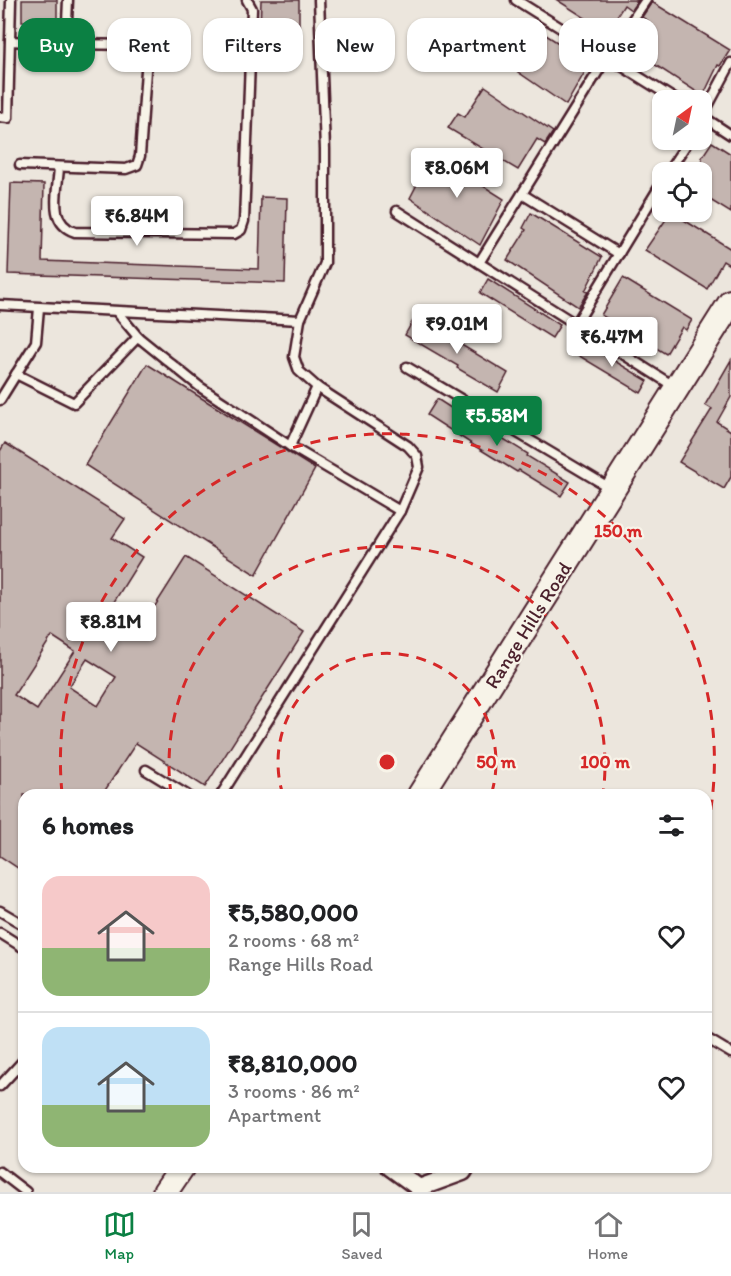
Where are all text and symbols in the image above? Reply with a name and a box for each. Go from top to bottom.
chip: Buy [18,18,95,72]
chip: Rent [107,18,191,72]
chip: Filters [203,18,303,72]
chip: New [315,18,395,72]
chip: Apartment [407,18,547,72]
chip: House [559,18,658,72]
north arrow [652,90,712,150]
map controls [652,90,712,222]
pin: ₹8.06M [408,148,506,199]
text: ₹8.06M [425,155,489,179]
button: locate [652,162,712,222]
pin: ₹6.84M [88,196,186,247]
text: ₹6.84M [105,203,169,227]
pin: ₹9.01M [408,304,506,355]
text: ₹9.01M [426,311,488,335]
pin: ₹6.47M [563,317,661,368]
text: ₹6.47M [581,324,643,348]
pin: ₹5.58M [448,396,546,447]
text: ₹5.58M [466,403,528,427]
text: 150 m [594,520,643,542]
street label: Range Hills Road [479,557,577,693]
pin: ₹8.81M [62,602,160,653]
text: ₹8.81M [80,609,142,633]
text: 50 m [476,751,517,773]
text: 100 m [580,751,631,773]
centre of rings [377,752,397,772]
text: 6 homes [42,809,134,841]
icon: filters [655,809,688,842]
text: ₹5,580,000 [228,896,359,928]
icon: home [90,900,162,972]
icon: heart [655,920,688,953]
text: 2 rooms · 68 m² [228,928,359,952]
text: Range Hills Road [228,952,373,976]
text: ₹8,810,000 [228,1047,358,1079]
icon: home [90,1051,162,1123]
icon: heart [655,1071,688,1104]
text: 3 rooms · 86 m² [228,1079,360,1103]
text: Apartment [228,1103,321,1127]
tab: Map [103,1208,136,1263]
tab: Saved [341,1208,382,1263]
tab: Home [588,1208,628,1263]

